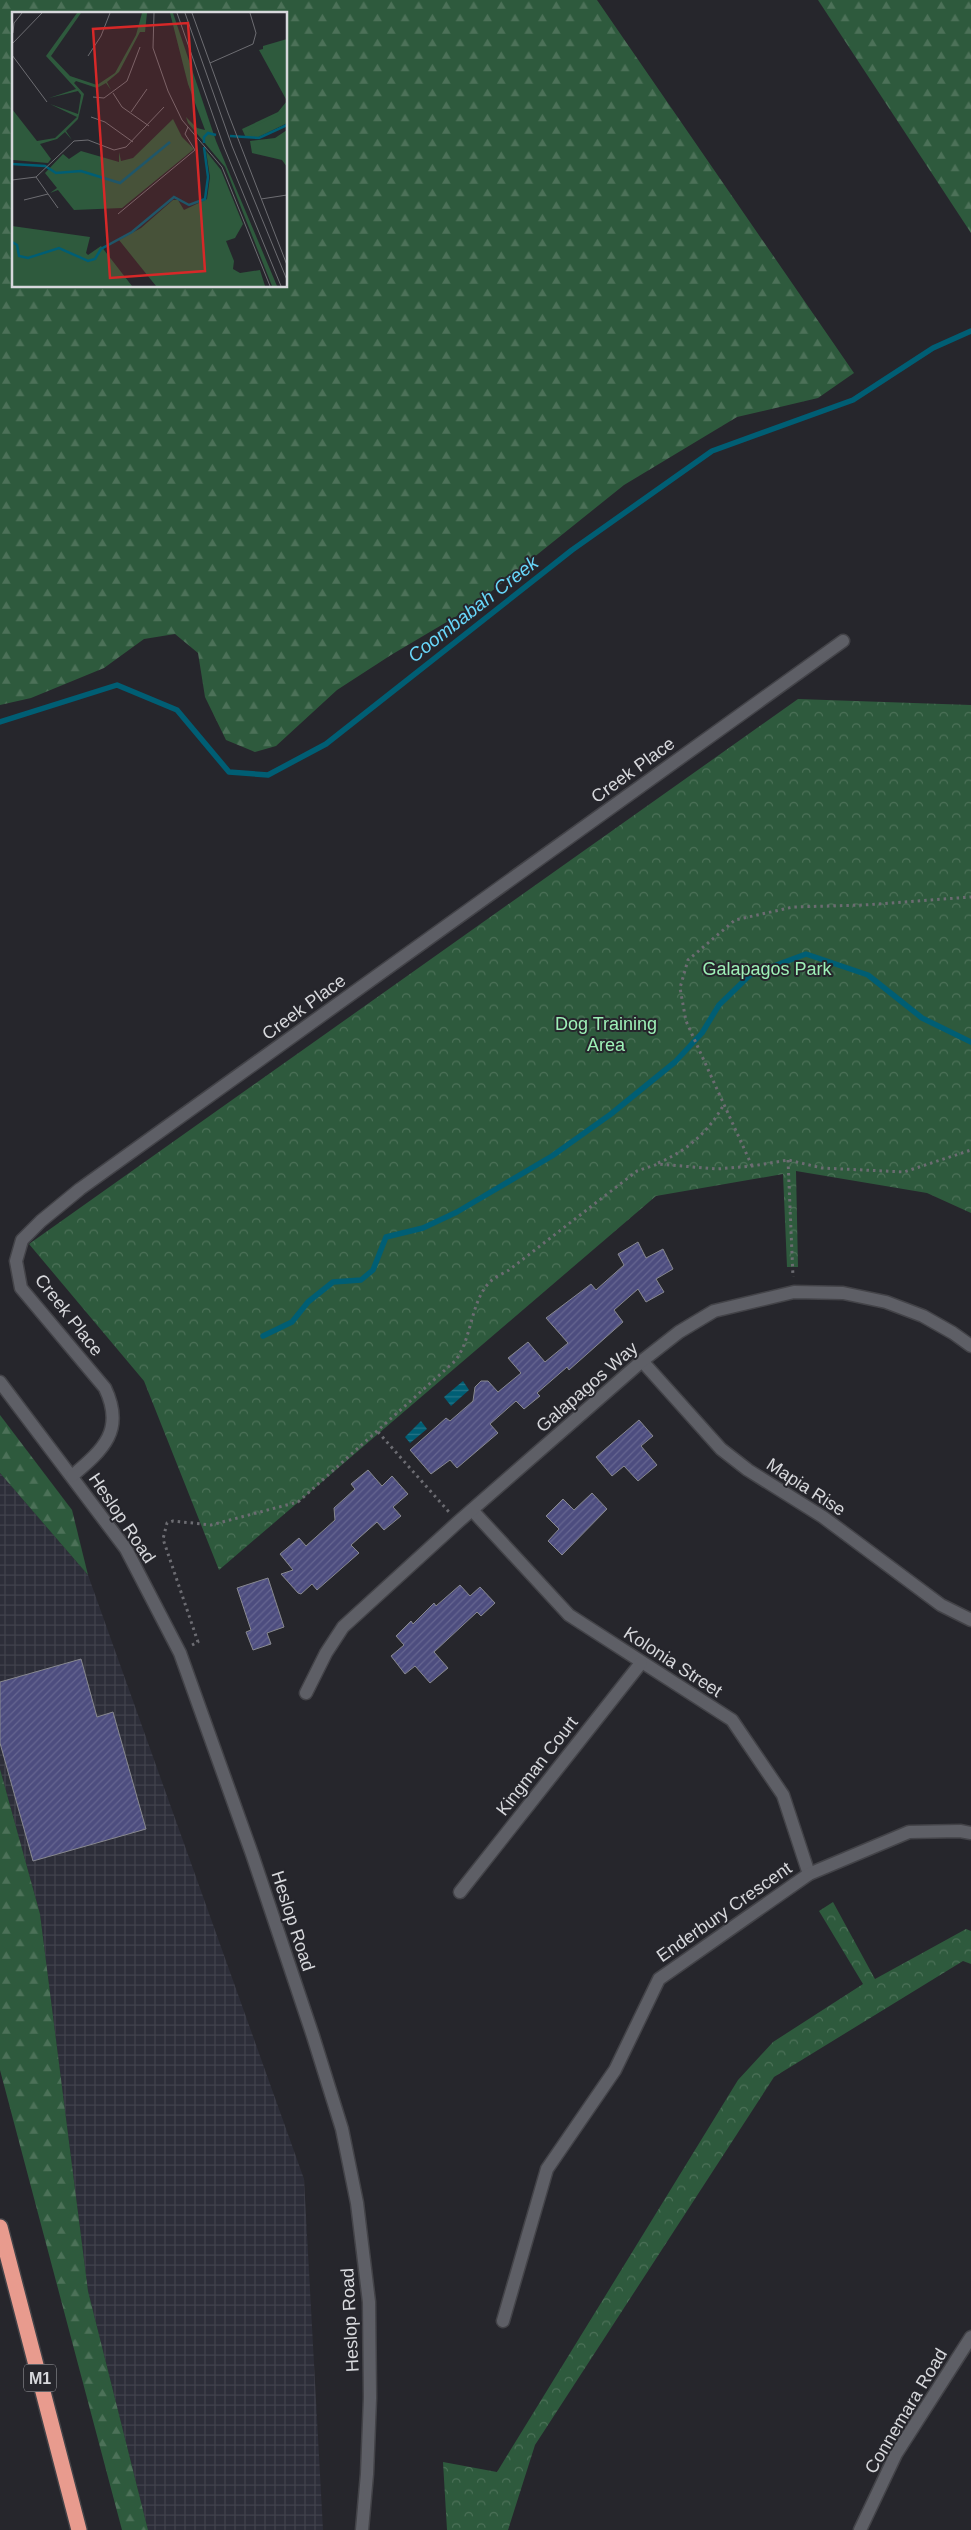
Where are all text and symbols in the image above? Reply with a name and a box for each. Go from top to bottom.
inset map [12,12,288,288]
water label: Coombabah Creek [404,551,543,666]
street label: Creek Place [587,733,679,807]
park label: Galapagos Park [702,959,833,979]
street label: Creek Place [258,970,350,1044]
park label: Dog Training Area [555,1014,657,1055]
street label: Creek Place [31,1270,107,1360]
street label: Galapagos Way [532,1338,642,1436]
street label: Mapia Rise [763,1454,849,1520]
street label: Heslop Road [85,1469,159,1567]
street label: Kolonia Street [620,1623,726,1701]
street label: Kingman Court [492,1713,582,1819]
street label: Enderbury Crescent [653,1858,795,1966]
street label: Heslop Road [267,1868,319,1974]
street label: Heslop Road [337,2268,363,2372]
street label: Connemara Road [861,2345,951,2477]
road number: M1 [24,2364,56,2392]

